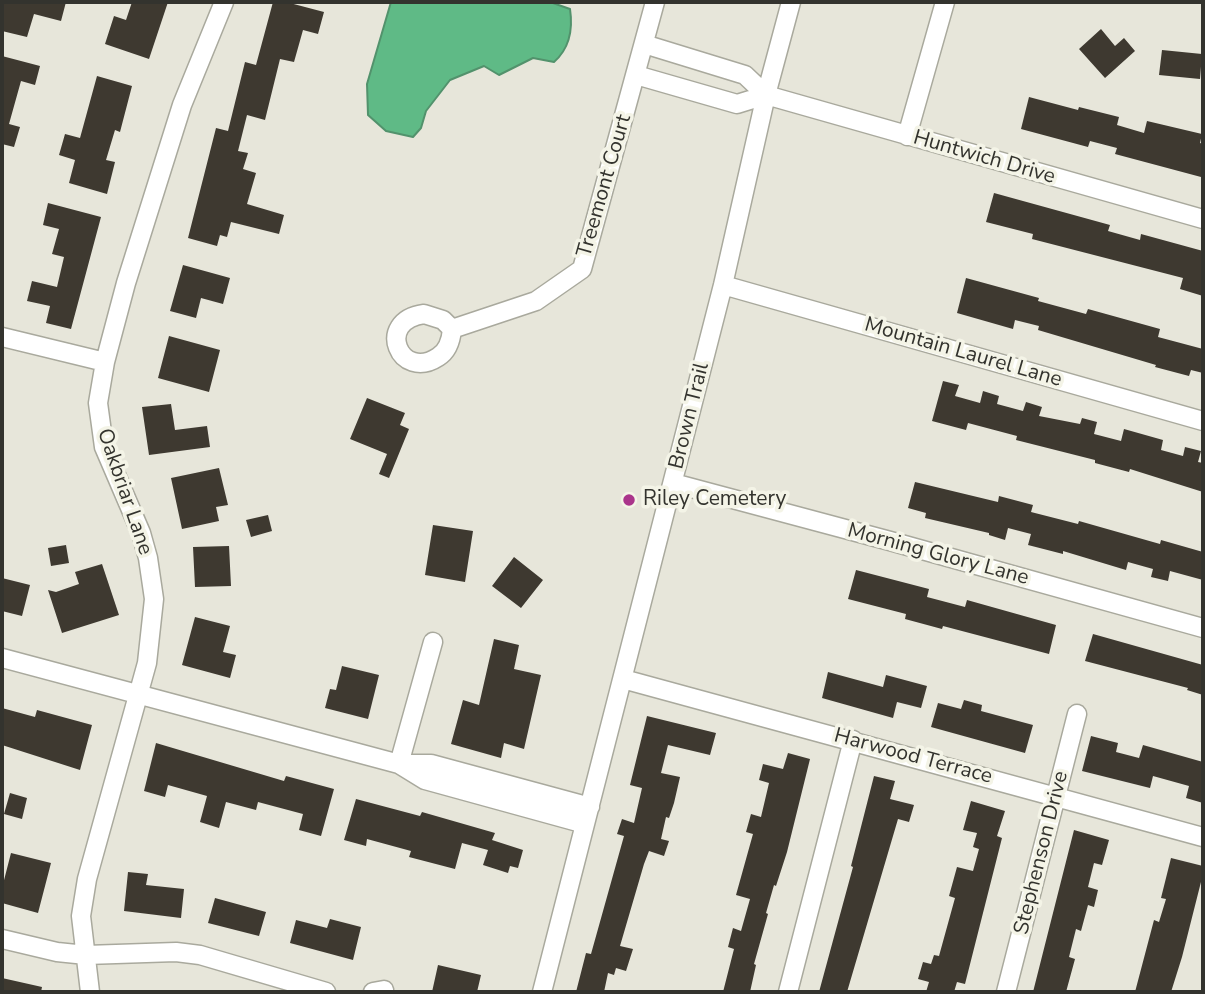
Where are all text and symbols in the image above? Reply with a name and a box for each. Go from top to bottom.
street label: Treemont Court [573,112,637,260]
street label: Huntwich Drive [910,126,1058,190]
street label: Mountain Laurel Lane [861,313,1065,393]
street label: Brown Trail [665,360,715,472]
street label: Oakbriar Lane [91,425,157,559]
place label: Riley Cemetery [643,487,786,513]
marker: Riley Cemetery [621,492,637,508]
street label: Morning Glory Lane [845,519,1031,591]
street label: Harwood Terrace [831,724,995,790]
street label: Stephenson Drive [1010,769,1074,937]

